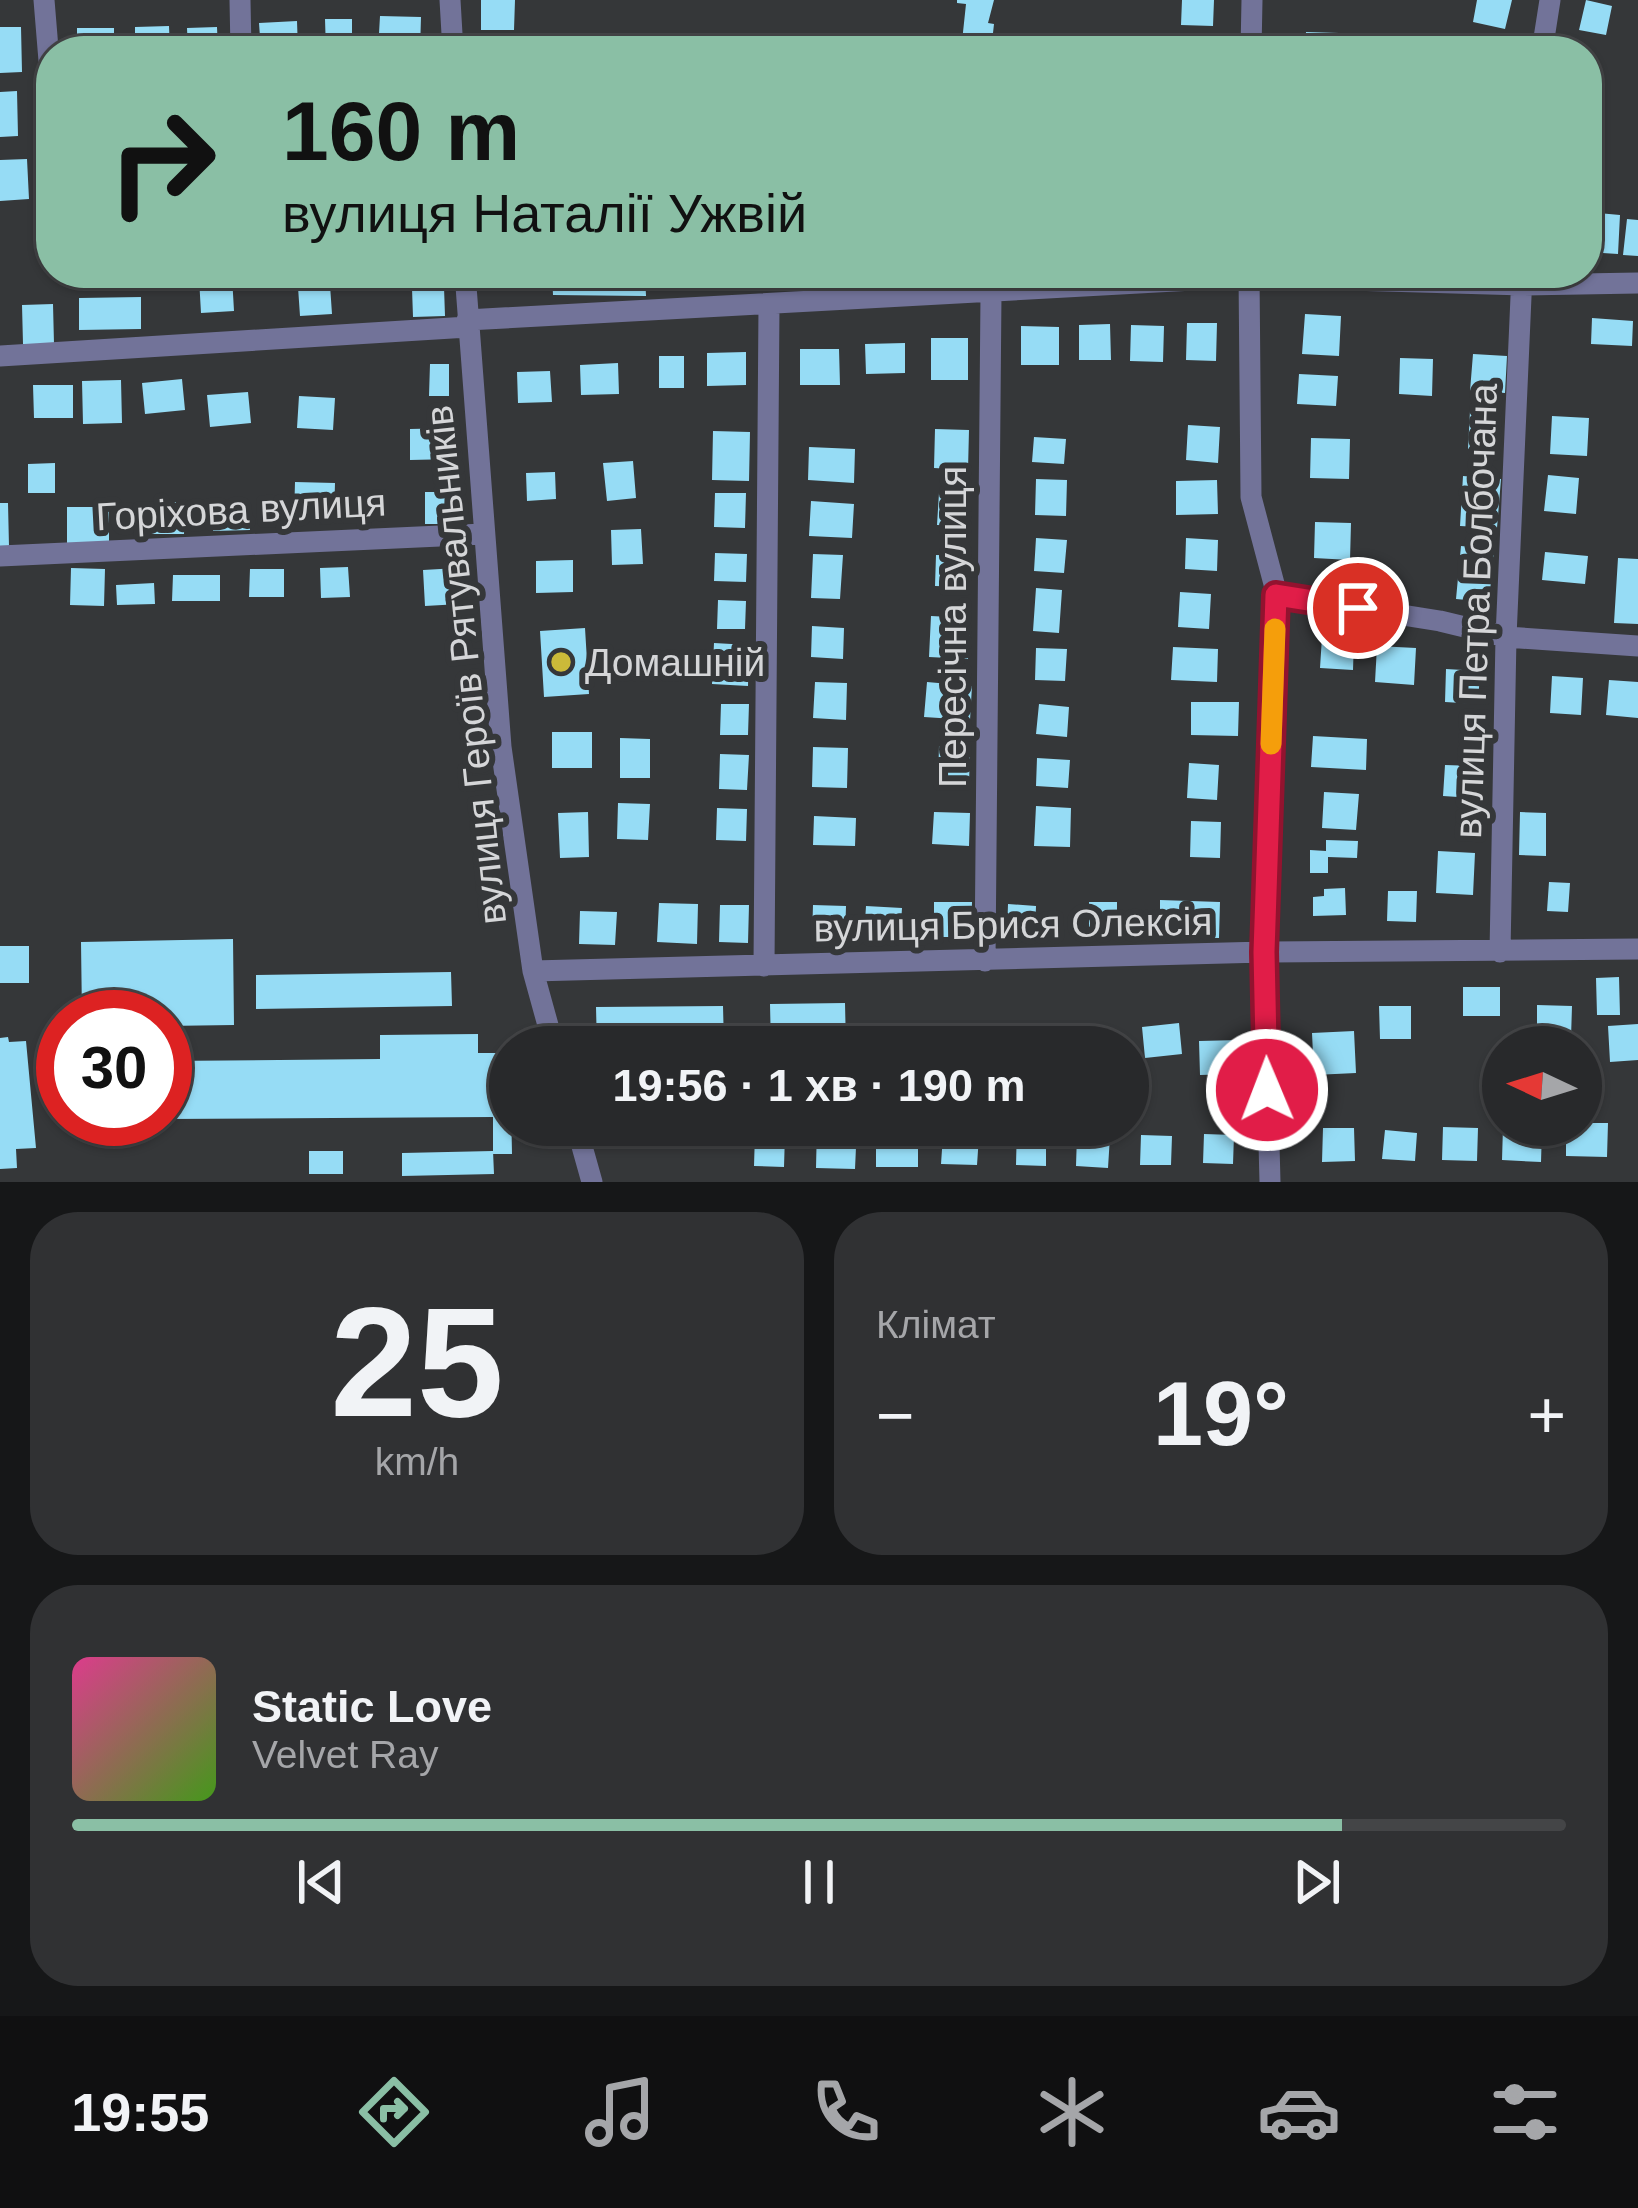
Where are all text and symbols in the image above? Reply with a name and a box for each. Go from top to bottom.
icon: right [84,84,240,240]
text: 160 m [282,84,520,178]
text: вулиця Наталії Ужвій [282,183,807,243]
street label: вулиця Петра Болбочана [1446,382,1505,839]
street label: вулиця Героїв Рятувальників [417,403,514,927]
street label: Пересічна вулиця [931,466,974,788]
street label: Горіхова вулиця [95,480,387,539]
pin [1307,557,1409,659]
icon: arrive [1325,575,1391,641]
place label: Домашній [585,641,765,684]
marker: Домашній [548,649,574,675]
street label: вулиця Брися Олексія [813,900,1213,949]
speed limit sign: 30 [36,990,192,1146]
north arrow [1482,1026,1602,1146]
map controls [1482,1026,1602,1146]
position arrow [1204,1027,1330,1153]
text: 19:56 · 1 хв · 190 m [613,1060,1025,1111]
text: 25 [330,1275,504,1449]
text: Клімат [876,1303,996,1346]
text: 19° [1153,1364,1289,1464]
text: − [876,1378,915,1452]
text: + [1527,1378,1566,1452]
text: km/h [375,1440,459,1483]
text: Static Love [252,1681,492,1732]
text: Velvet Ray [252,1733,438,1776]
icon: previous [288,1849,354,1915]
icon: pause [786,1849,852,1915]
icon: next [1284,1849,1350,1915]
icon: directions [352,2070,436,2154]
icon: music [578,2070,662,2154]
icon: phone [804,2070,888,2154]
icon: climate [1030,2070,1114,2154]
icon: car [1257,2070,1341,2154]
icon: filters [1483,2070,1567,2154]
text: 19:55 [71,2082,209,2142]

